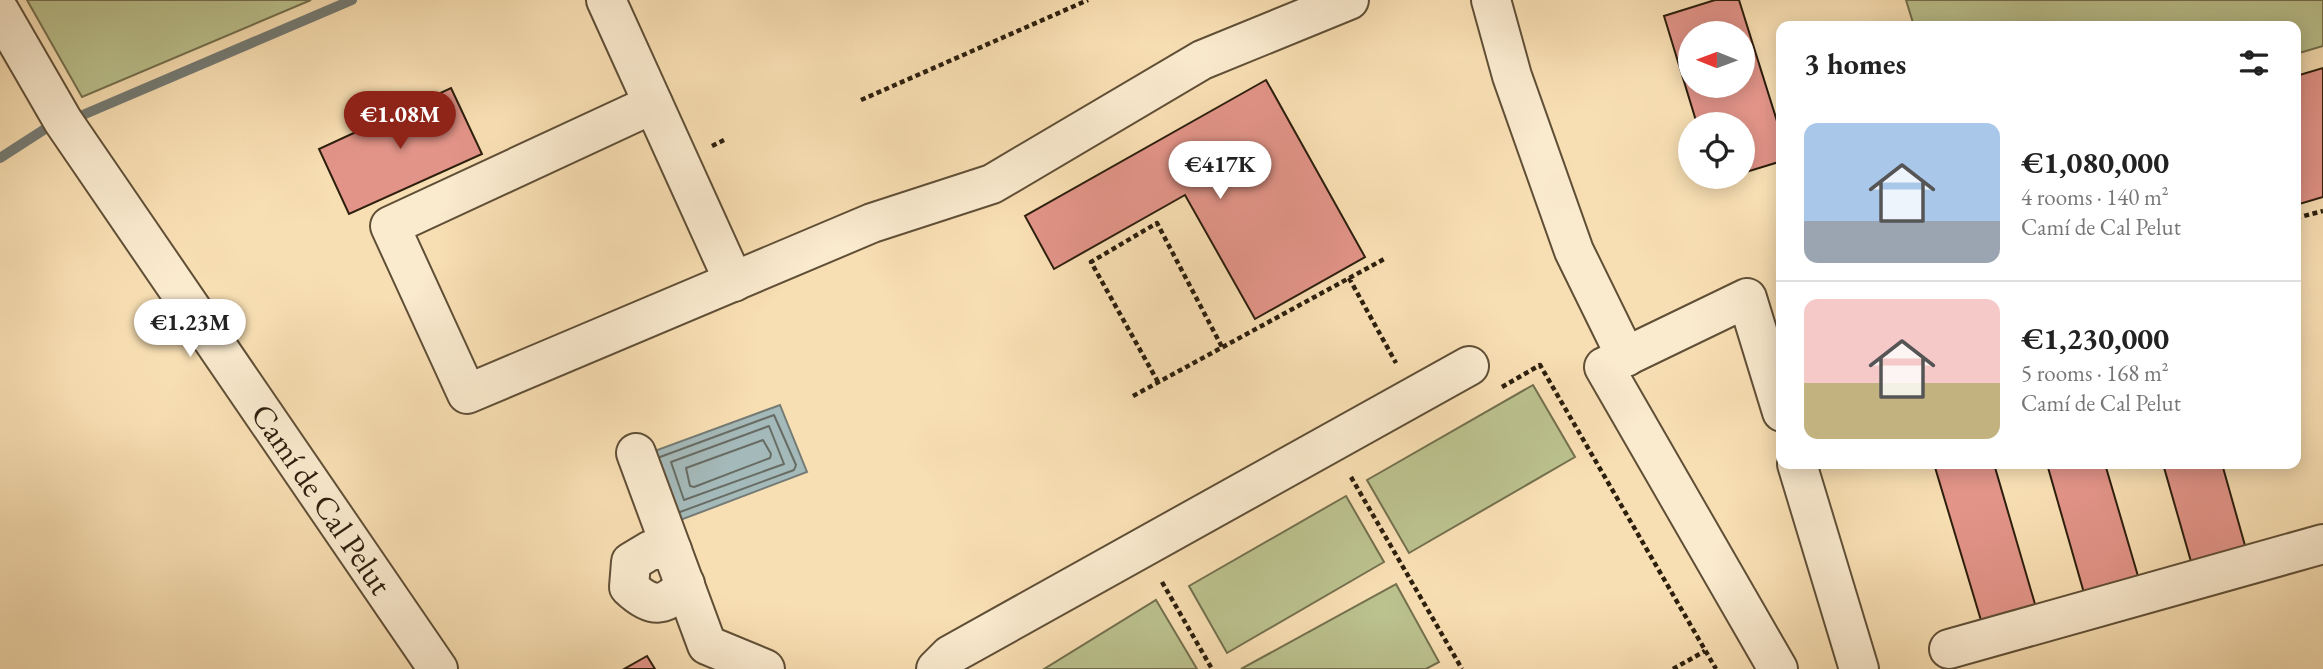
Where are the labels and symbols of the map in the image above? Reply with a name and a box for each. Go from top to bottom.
north arrow [1678,21,1755,98]
pin: €1.08M [343,92,457,151]
pin: €417K [1171,142,1269,201]
pin: €1.23M [133,300,247,359]
street label: Camí de Cal Pelut [242,395,402,603]

